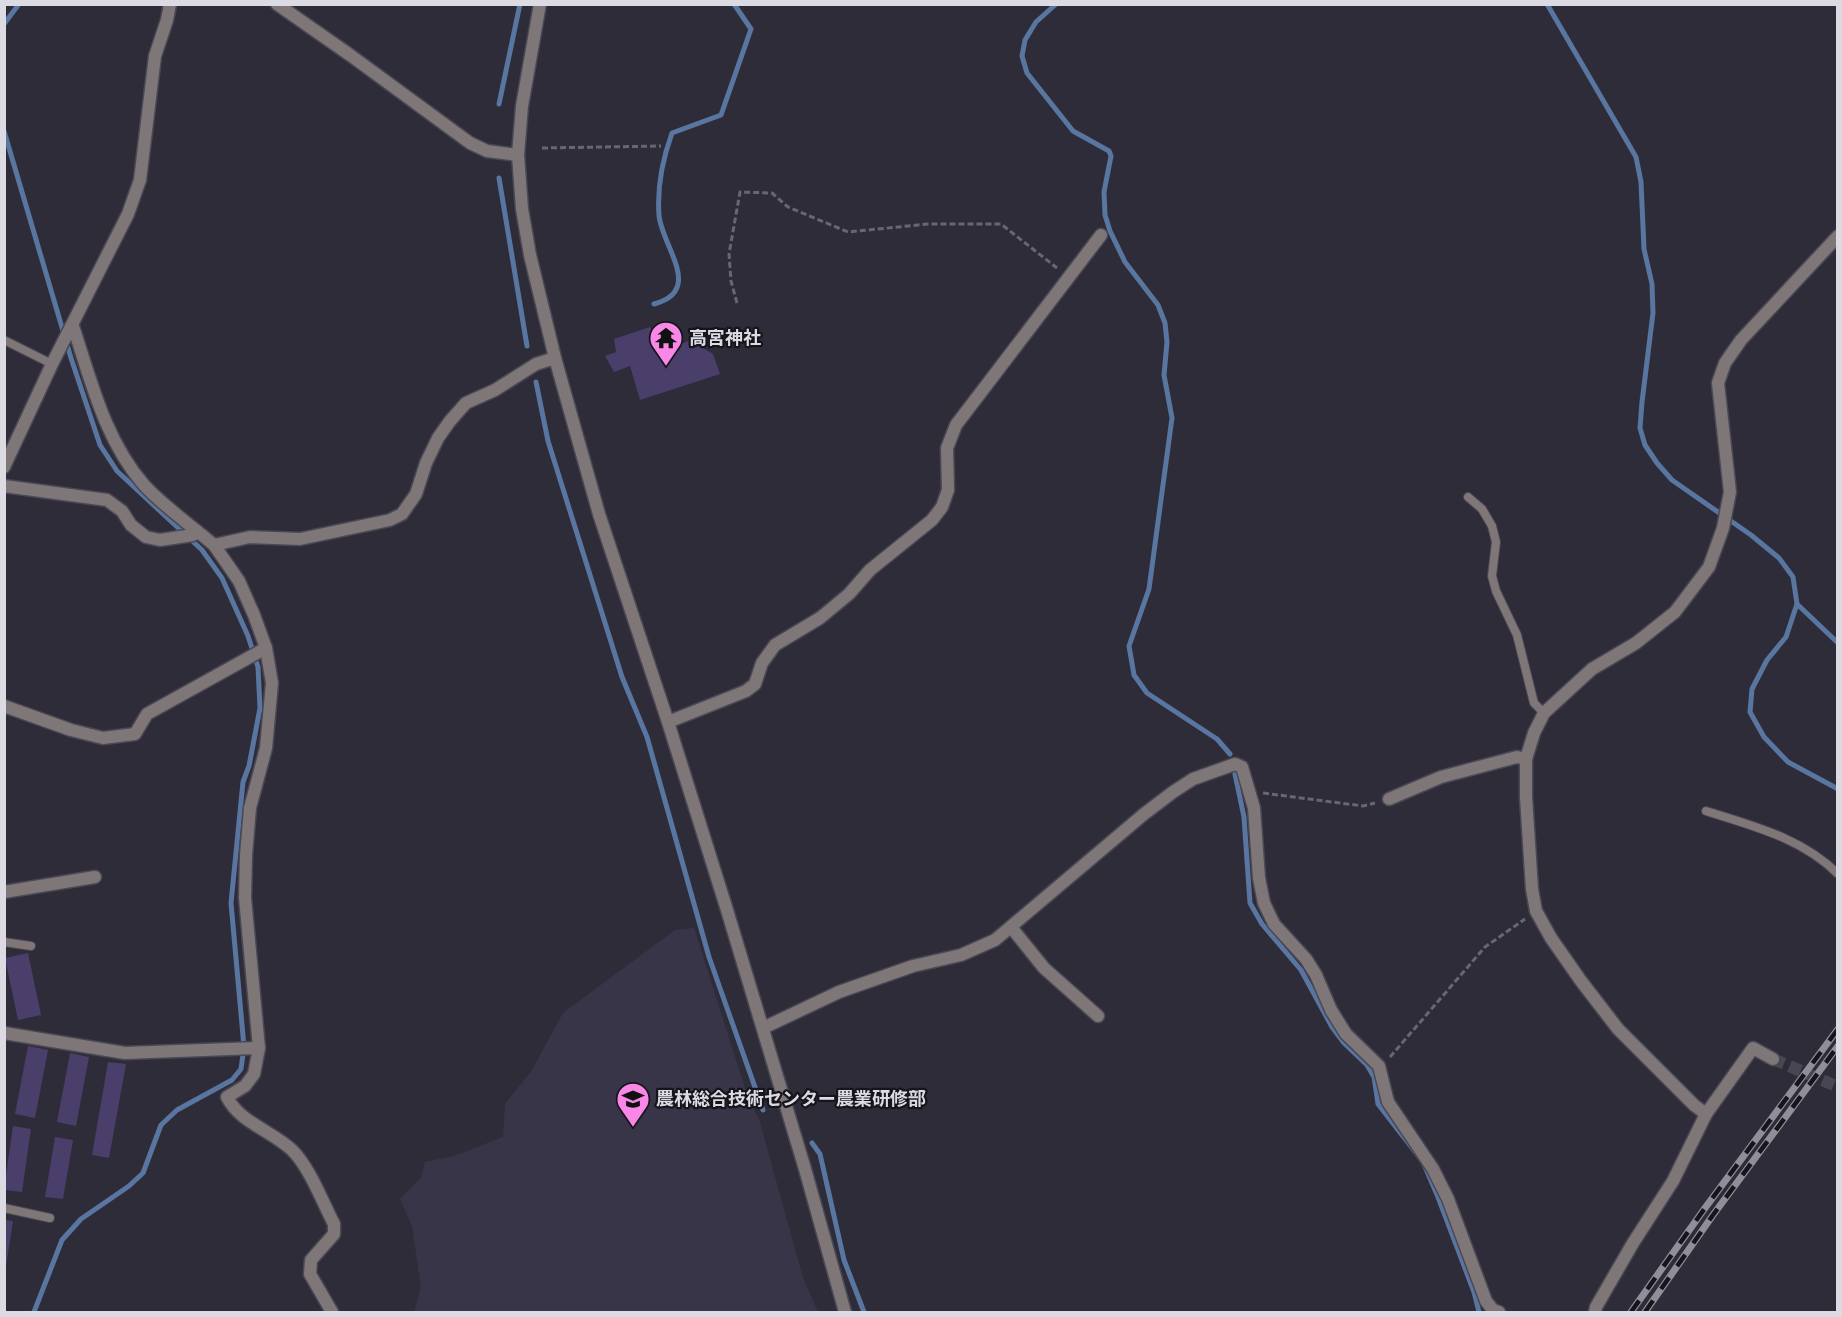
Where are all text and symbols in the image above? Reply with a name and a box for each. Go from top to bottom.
temple icon: 高宮神社 [648,320,684,367]
place label: 高宮神社 [689,326,761,351]
school or university icon: 農林総合技術センター農業研修部 [615,1081,651,1128]
place label: 農林総合技術センター農業研修部 [656,1087,926,1112]

